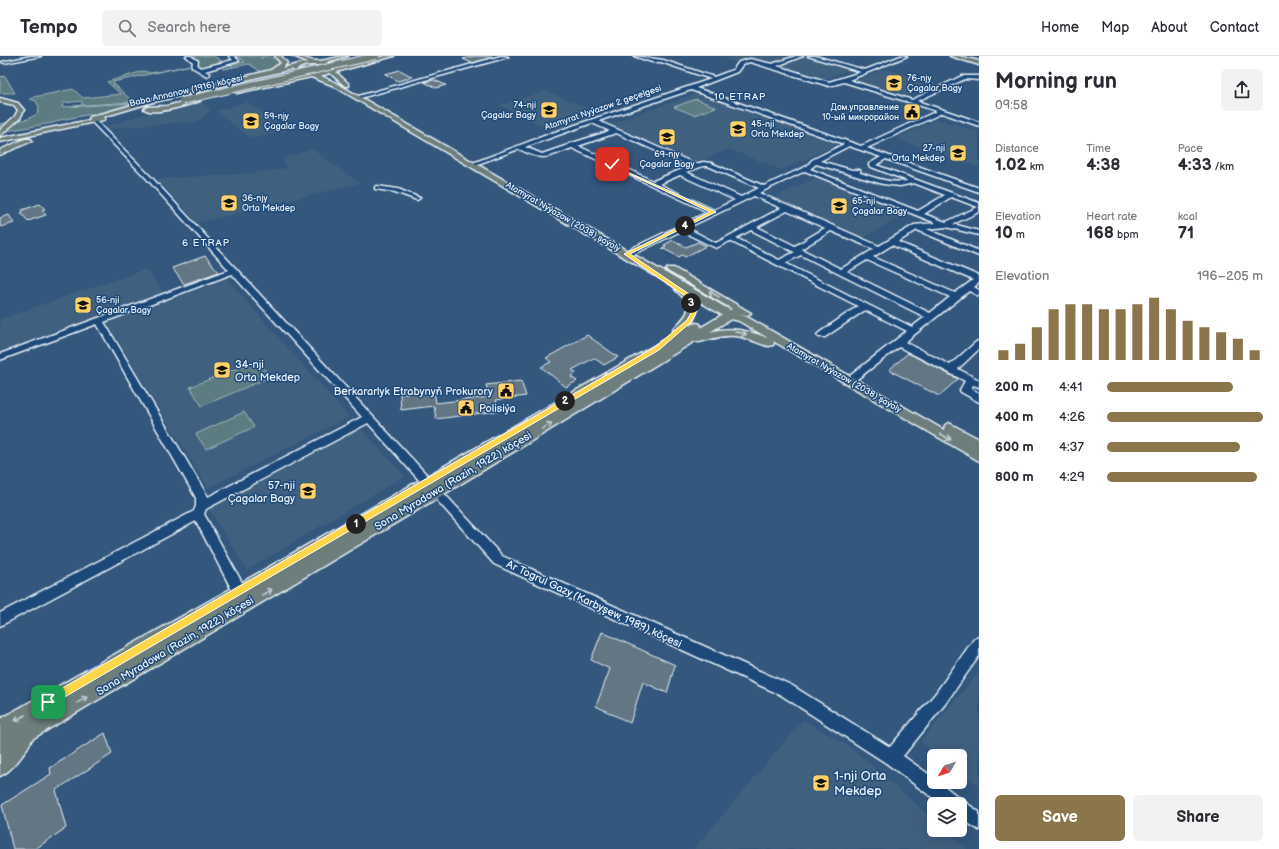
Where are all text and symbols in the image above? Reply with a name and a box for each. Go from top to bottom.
search box [102,10,382,46]
text: Tempo [20,16,78,39]
icon: search [116,17,138,39]
text: Search here [148,18,231,37]
text: Home [1041,19,1079,36]
text: Map [1101,19,1129,36]
text: About [1151,19,1188,36]
text: Contact [1210,19,1259,36]
text: Morning run [995,68,1117,95]
button: share [1221,69,1263,111]
street label: Baba Annanow (1916) köçesi [128,73,244,109]
school or university icon: 76-njy Çagalar Bagy [884,73,904,93]
place label: 76-njy Çagalar Bagy [907,73,963,94]
street label: Atamyrat Nyýazow 2 geçelgesi [543,83,663,133]
district label: 10 ETRAP [714,91,766,103]
text: 09:58 [995,97,1028,113]
place label: 74-nji Çagalar Bagy [481,100,537,121]
school or university icon: 74-nji Çagalar Bagy [539,100,559,120]
place label: Дом.управление 10-ый микрорайон [822,102,899,123]
public building icon: Дом.управление 10-ый микрорайон [902,102,922,122]
school or university icon: 59-njy Çagalar Bagy [241,111,261,131]
place label: 59-njy Çagalar Bagy [264,111,320,132]
school or university icon: 45-nji Orta Mekdep [728,119,748,139]
place label: 45-nji Orta Mekdep [751,119,804,140]
school or university icon: 69-njy Çagalar Bagy [657,127,677,147]
text: Distance [995,142,1039,155]
text: Time [1086,142,1111,155]
text: Pace [1178,142,1203,155]
place label: 27-nji Orta Mekdep [892,143,945,164]
school or university icon: 27-nji Orta Mekdep [948,143,968,163]
pin [595,147,629,181]
place label: 69-njy Çagalar Bagy [639,149,695,170]
icon: check [601,153,623,175]
text: 1.02 [995,155,1027,175]
text: 4:38 [1086,155,1121,175]
text: 4:33 [1178,155,1212,175]
text: km [1027,160,1044,173]
text: /km [1212,160,1234,173]
street label: Atamyrat Nyýazow (2038) şaýoly [504,180,623,255]
school or university icon: 36-njy Orta Mekdep [219,193,239,213]
place label: 36-njy Orta Mekdep [242,193,295,214]
school or university icon: 65-nji Çagalar Bagy [829,196,849,216]
place label: 65-nji Çagalar Bagy [852,196,908,217]
text: Elevation [995,210,1041,223]
text: Heart rate [1086,210,1137,223]
text: kcal [1178,210,1197,223]
pin: 4 [675,216,695,236]
text: 4 [682,219,688,232]
text: 10 [995,223,1013,243]
text: 168 [1086,223,1114,243]
text: 71 [1178,223,1194,243]
text: m [1013,228,1025,241]
text: bpm [1114,228,1139,241]
district label: 6 ETRAP [182,237,230,249]
text: Elevation [995,268,1049,284]
text: 196–205 m [1197,268,1263,284]
one-way arrow [708,290,720,298]
pin: 3 [681,293,701,313]
school or university icon: 56-nji Çagalar Bagy [73,295,93,315]
place label: 56-nji Çagalar Bagy [96,295,152,316]
text: 3 [688,296,694,309]
one-way arrow [735,330,748,337]
street label: Atamyrat Nyýazow (2038) şaýoly [785,341,904,416]
place label: 34-nji Orta Mekdep [235,358,300,384]
school or university icon: 34-nji Orta Mekdep [212,360,232,380]
text: 200 m [995,379,1033,395]
text: 4:41 [1059,379,1083,395]
public building icon: Berkararlyk Etrabynyň Prokurory [496,381,516,401]
place label: Berkararlyk Etrabynyň Prokurory [334,385,493,398]
pin: 2 [555,391,575,411]
text: 2 [562,394,568,407]
public building icon: Polisiýa [456,398,476,418]
place label: Polisiýa [479,402,516,415]
text: 400 m [995,409,1033,425]
text: 4:26 [1059,409,1085,425]
one-way arrow [541,421,553,429]
street label: Sona Myradowa (Razin, 1922) köçesi [372,429,534,533]
one-way arrow [940,433,952,441]
text: 600 m [995,439,1034,455]
text: 4:37 [1059,439,1084,455]
text: 800 m [995,469,1034,485]
text: 4:29 [1059,469,1085,485]
place label: 57-nji Çagalar Bagy [228,479,295,505]
school or university icon: 57-nji Çagalar Bagy [298,481,318,501]
pin: 1 [346,514,366,534]
text: 1 [354,517,358,530]
street label: Ar Togrul Gazy (Karbyşew, 1989) köçesi [504,558,684,650]
one-way arrow [261,587,273,595]
street label: Sona Myradowa (Razin, 1922) köçesi [94,594,256,698]
pin [31,685,65,719]
icon: arrive [37,691,59,713]
one-way arrow [76,696,88,704]
one-way arrow [14,714,26,722]
north arrow [927,749,967,789]
map controls [927,749,967,837]
place label: 1-nji Orta Mekdep [834,768,886,799]
school or university icon: 1-nji Orta Mekdep [811,773,831,793]
button: Save [995,795,1125,841]
button: Share [1133,795,1263,841]
button: layers [927,797,967,837]

